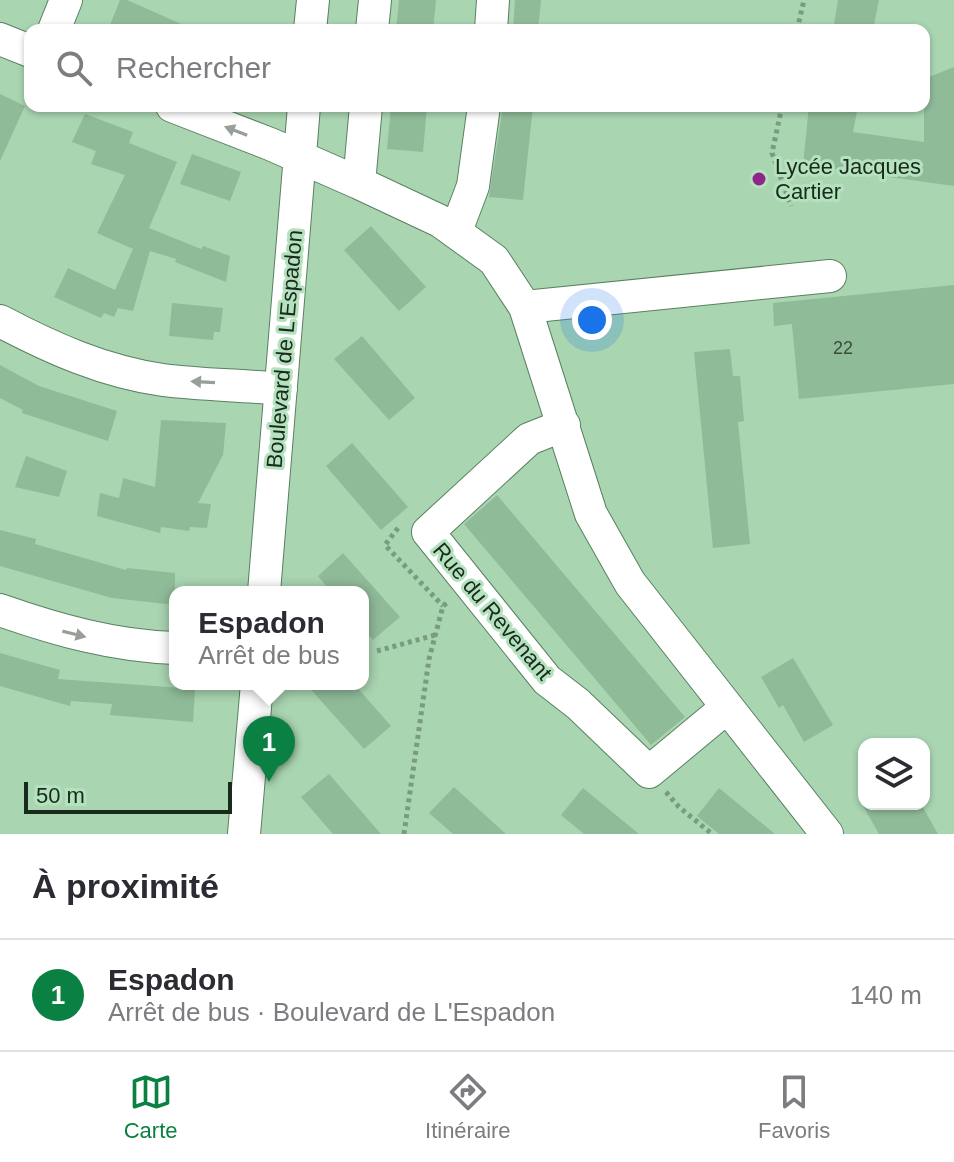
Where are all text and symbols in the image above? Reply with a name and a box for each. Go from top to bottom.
search box [24,24,930,112]
icon: search [52,46,96,90]
text: Rechercher [116,51,271,84]
one-way arrow [224,124,248,137]
place label: Lycée Jacques Cartier [775,154,921,204]
marker: Lycée Jacques Cartier [750,170,768,188]
street label: Boulevard de L'Espadon [262,229,307,469]
your location [572,300,612,340]
house number: 22 [833,338,853,358]
one-way arrow [190,375,215,388]
street label: Rue du Revenant [428,538,557,685]
popup [169,586,369,690]
text: Espadon [198,606,325,639]
one-way arrow [62,628,87,640]
text: Arrêt de bus [198,640,340,670]
pin: 1 [243,716,295,782]
map controls [858,738,930,810]
button: layers [858,738,930,810]
scale bar [24,778,232,814]
text: 50 m [36,783,85,808]
text: À proximité [32,867,219,905]
text: Espadon [108,963,235,996]
text: 1 [51,980,65,1010]
text: 140 m [850,980,922,1010]
text: Arrêt de bus · Boulevard de L'Espadon [108,997,555,1027]
tab: Carte [124,1070,178,1144]
tab: Itinéraire [425,1070,511,1144]
tab: Favoris [758,1070,830,1144]

